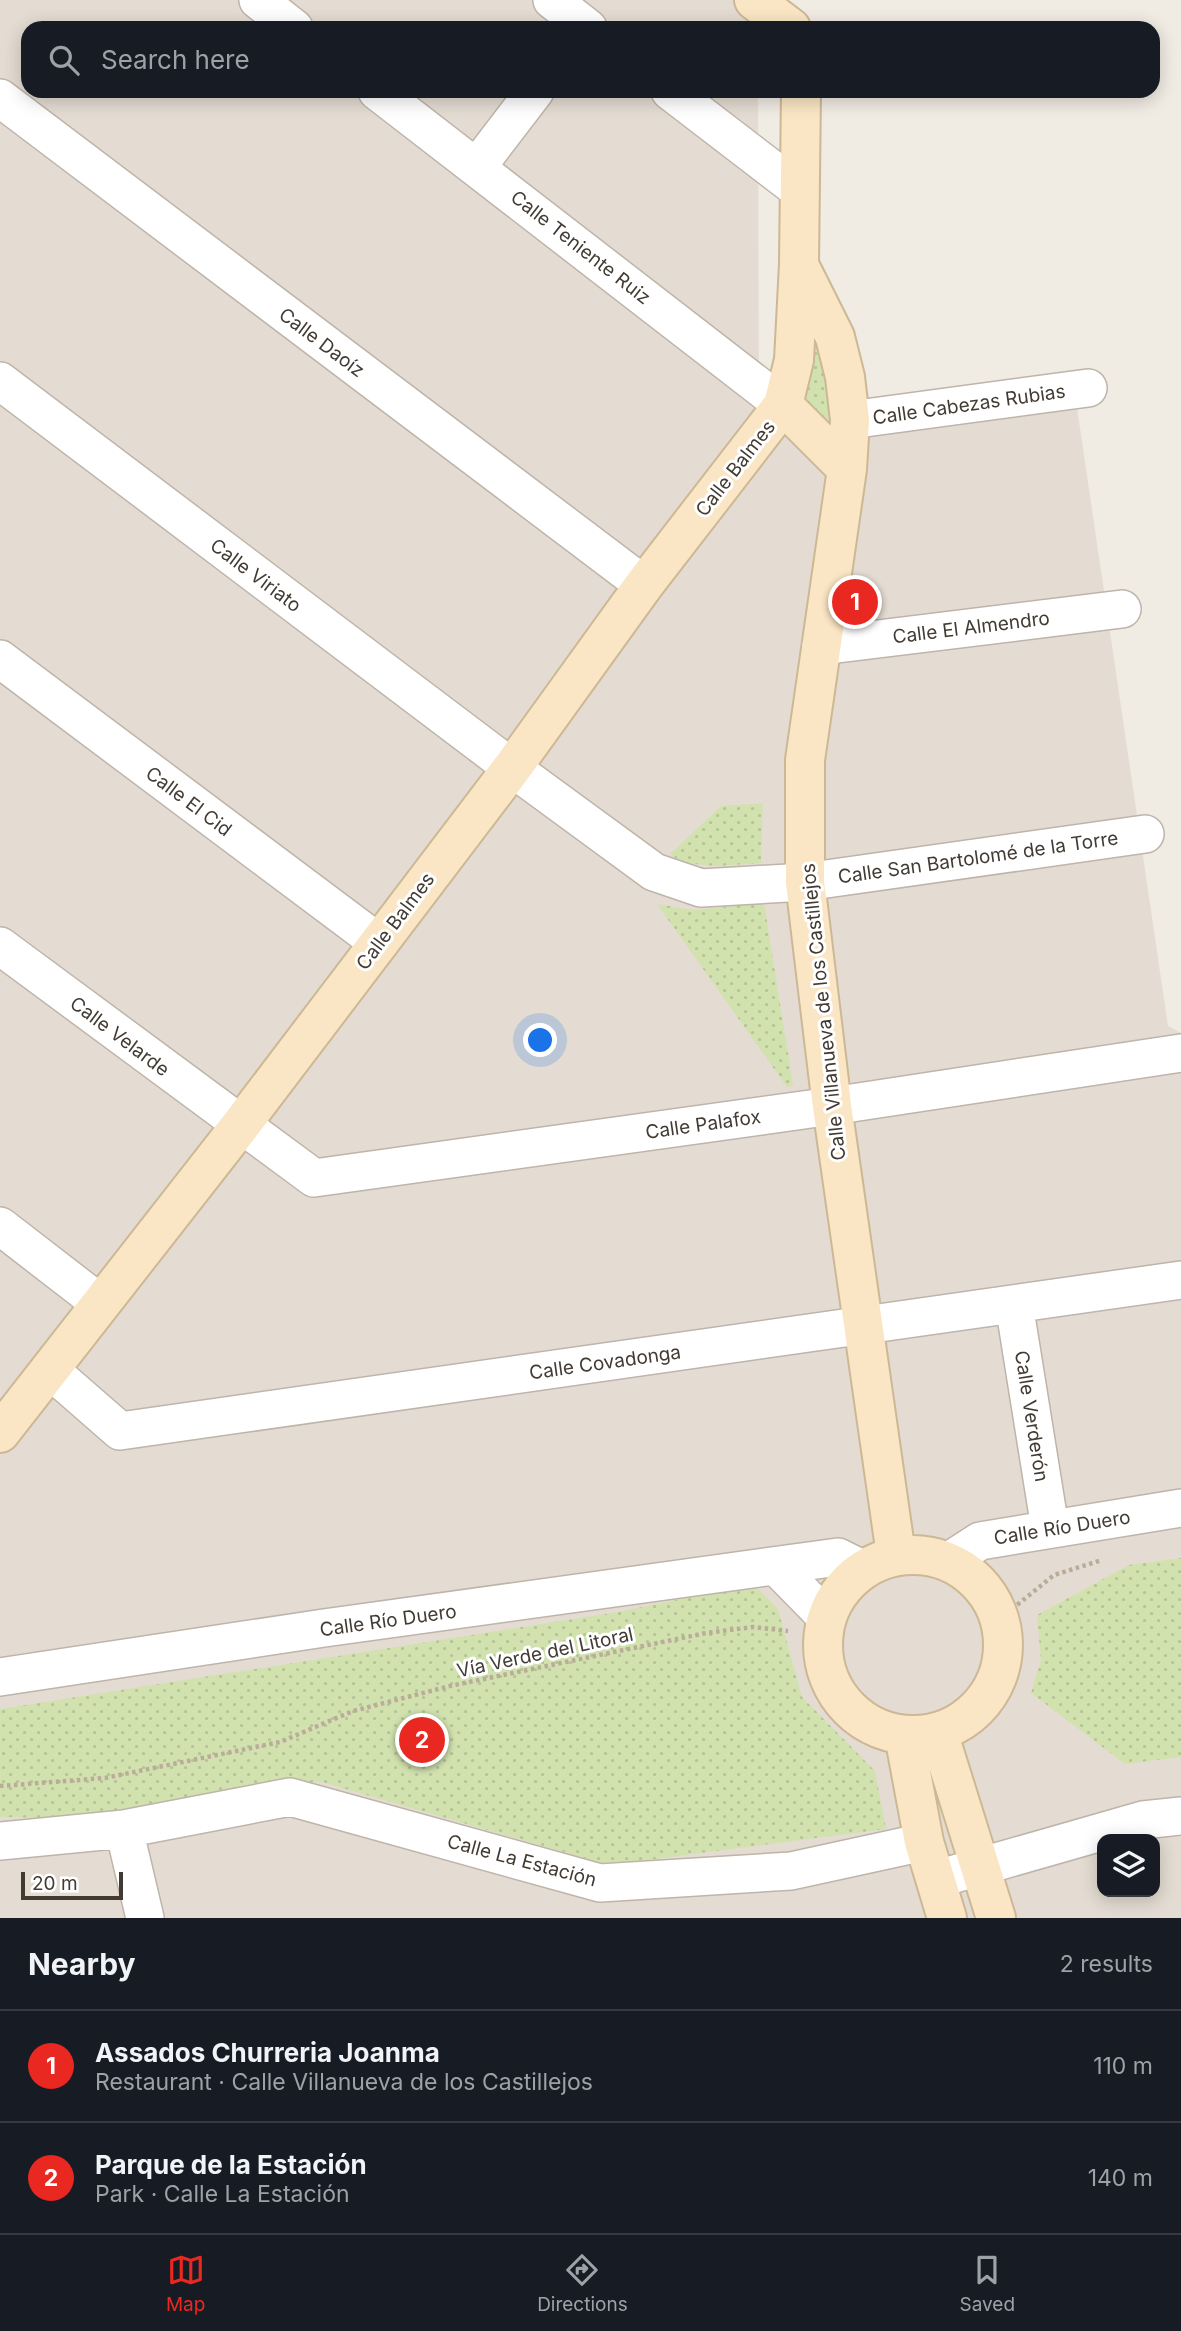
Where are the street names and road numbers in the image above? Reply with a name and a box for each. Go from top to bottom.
street label: Calle Teniente Ruiz [506,186,655,309]
street label: Calle Daoíz [274,303,369,382]
street label: Calle Cabezas Rubias [871,380,1067,429]
street label: Calle Balmes [691,416,780,521]
street label: Calle Viriato [206,534,306,617]
street label: Calle El Almendro [891,606,1051,649]
street label: Calle El Cid [141,762,236,841]
street label: Calle San Bartolomé de la Torre [836,826,1120,889]
street label: Calle Villanueva de los Castillejos [796,862,851,1162]
street label: Calle Balmes [351,868,439,974]
street label: Calle Velarde [66,992,174,1081]
street label: Calle Palafox [644,1105,762,1144]
street label: Calle Covadonga [528,1340,682,1385]
street label: Calle Verderón [1010,1349,1053,1483]
street label: Calle Río Duero [992,1505,1132,1550]
street label: Calle Río Duero [318,1600,458,1641]
street label: Vía Verde del Litoral [455,1623,635,1682]
street label: Calle La Estación [445,1830,599,1891]

